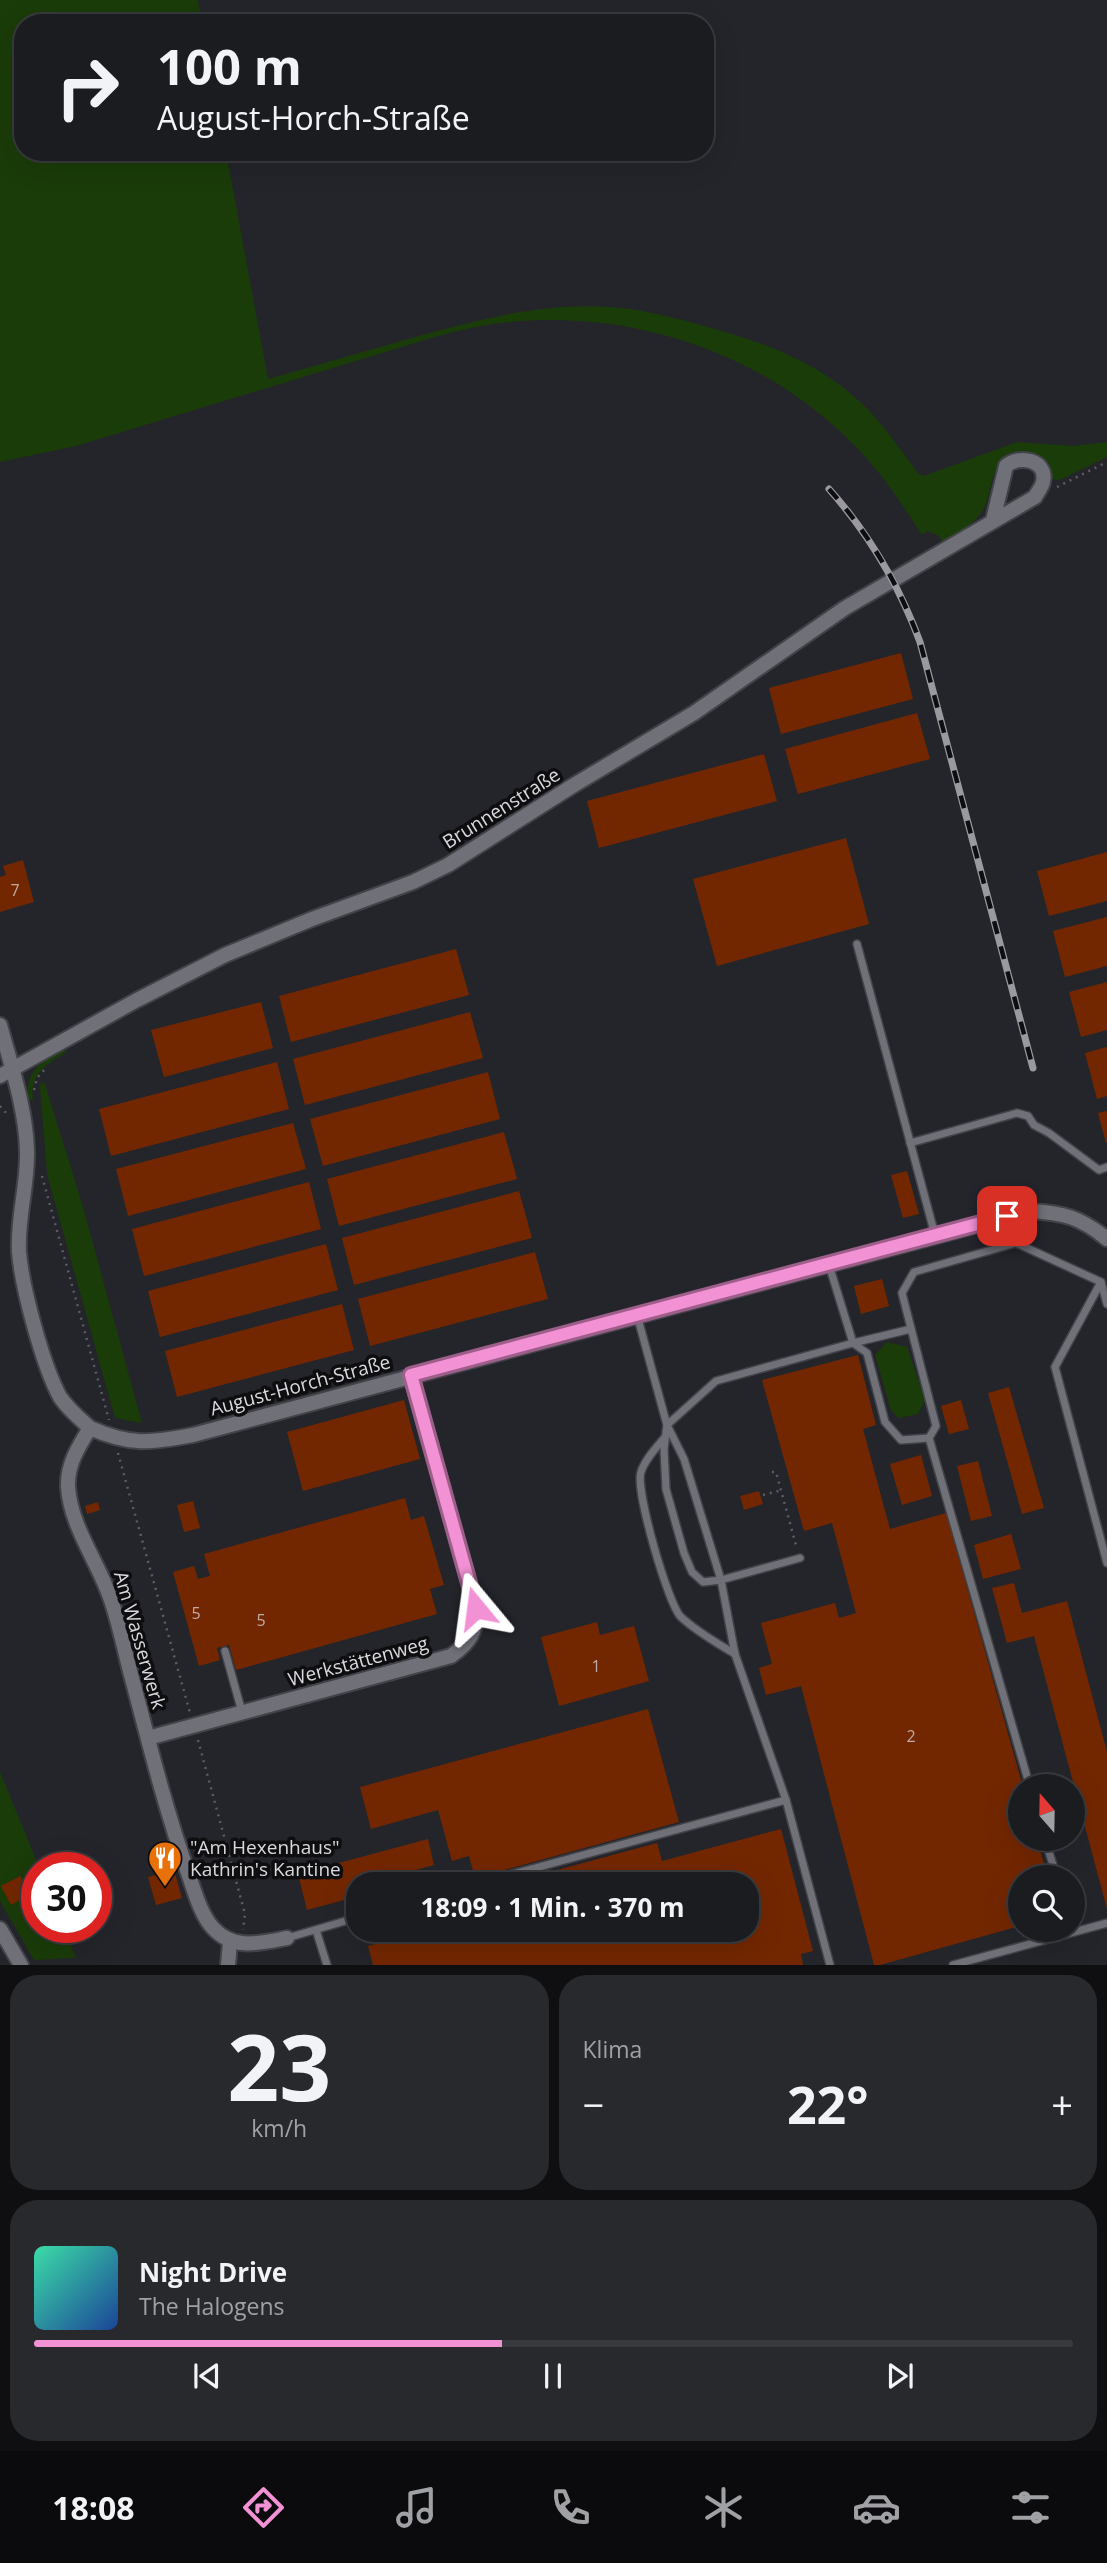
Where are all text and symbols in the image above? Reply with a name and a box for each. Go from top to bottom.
text: 100 m [157,33,302,99]
icon: right [42,42,133,133]
text: August-Horch-Straße [157,96,470,139]
street label: Brunnenstraße [437,761,565,855]
house number: 7 [10,879,20,901]
pin [977,1186,1037,1246]
icon: arrive [988,1197,1026,1235]
street label: August-Horch-Straße [207,1348,393,1422]
street label: Am Wasserwerk [108,1568,172,1712]
position arrow [439,1571,513,1645]
house number: 5 [191,1602,201,1624]
house number: 5 [256,1609,266,1631]
street label: Werkstättenweg [285,1630,431,1692]
house number: 1 [591,1655,601,1677]
house number: 2 [906,1725,916,1747]
north arrow [1008,1774,1085,1852]
map controls [1008,1774,1085,1942]
place label: "Am Hexenhaus" Kathrin's Kantine [190,1834,341,1882]
restaurant icon: "Am Hexenhaus" Kathrin's Kantine [146,1839,184,1888]
speed limit sign: 30 [21,1852,112,1943]
button: search [1008,1865,1085,1942]
text: 18:09 · 1 Min. · 370 m [420,1889,685,1925]
text: 23 [227,2004,331,2128]
text: Klima [583,2033,642,2065]
text: 22° [787,2068,869,2139]
text: − [583,2078,604,2130]
text: + [1051,2078,1073,2130]
text: km/h [251,2112,307,2144]
text: Night Drive [139,2254,287,2290]
text: The Halogens [139,2290,285,2322]
icon: previous [188,2357,226,2395]
icon: pause [534,2357,572,2395]
icon: next [881,2357,919,2395]
icon: directions [239,2483,288,2532]
icon: music [392,2483,441,2532]
icon: phone [546,2483,595,2532]
icon: climate [699,2483,748,2532]
icon: car [852,2483,901,2532]
icon: filters [1006,2483,1055,2532]
text: 18:08 [52,2486,135,2529]

